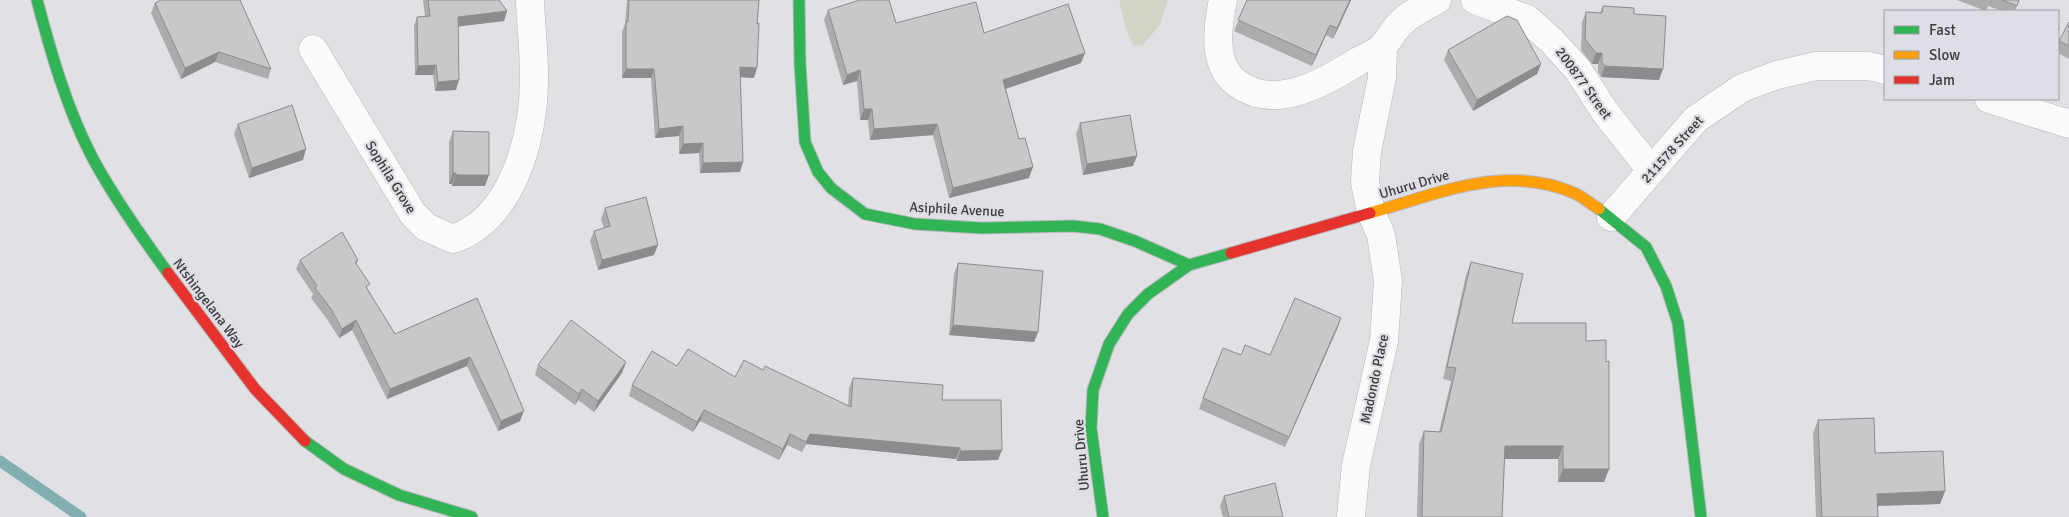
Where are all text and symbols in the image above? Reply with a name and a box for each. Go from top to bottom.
legend [1884,10,2059,100]
text: Fast [1929,21,1956,39]
street label: 200877 Street [1552,44,1615,123]
text: Slow [1929,46,1960,64]
text: Jam [1929,71,1955,89]
street label: 211578 Street [1638,112,1707,187]
street label: Sophila Grove [362,138,420,217]
street label: Uhuru Drive [1377,166,1451,203]
street label: Asiphile Avenue [909,199,1005,220]
street label: Ntshingelana Way [169,255,248,352]
street label: Madondo Place [1357,333,1392,425]
street label: Uhuru Drive [1070,418,1093,491]

